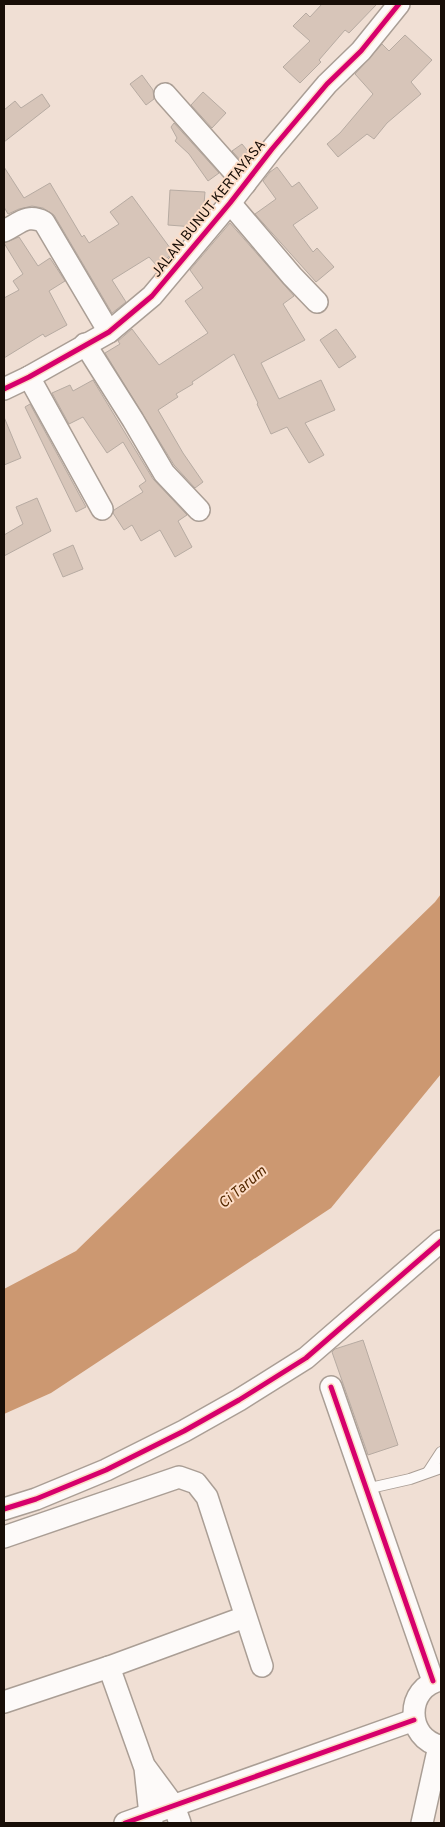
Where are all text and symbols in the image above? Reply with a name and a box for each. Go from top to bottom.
street label: JALAN BUNUT KERTAYASA [148,137,270,281]
water label: Ci Tarum [215,1162,272,1214]

